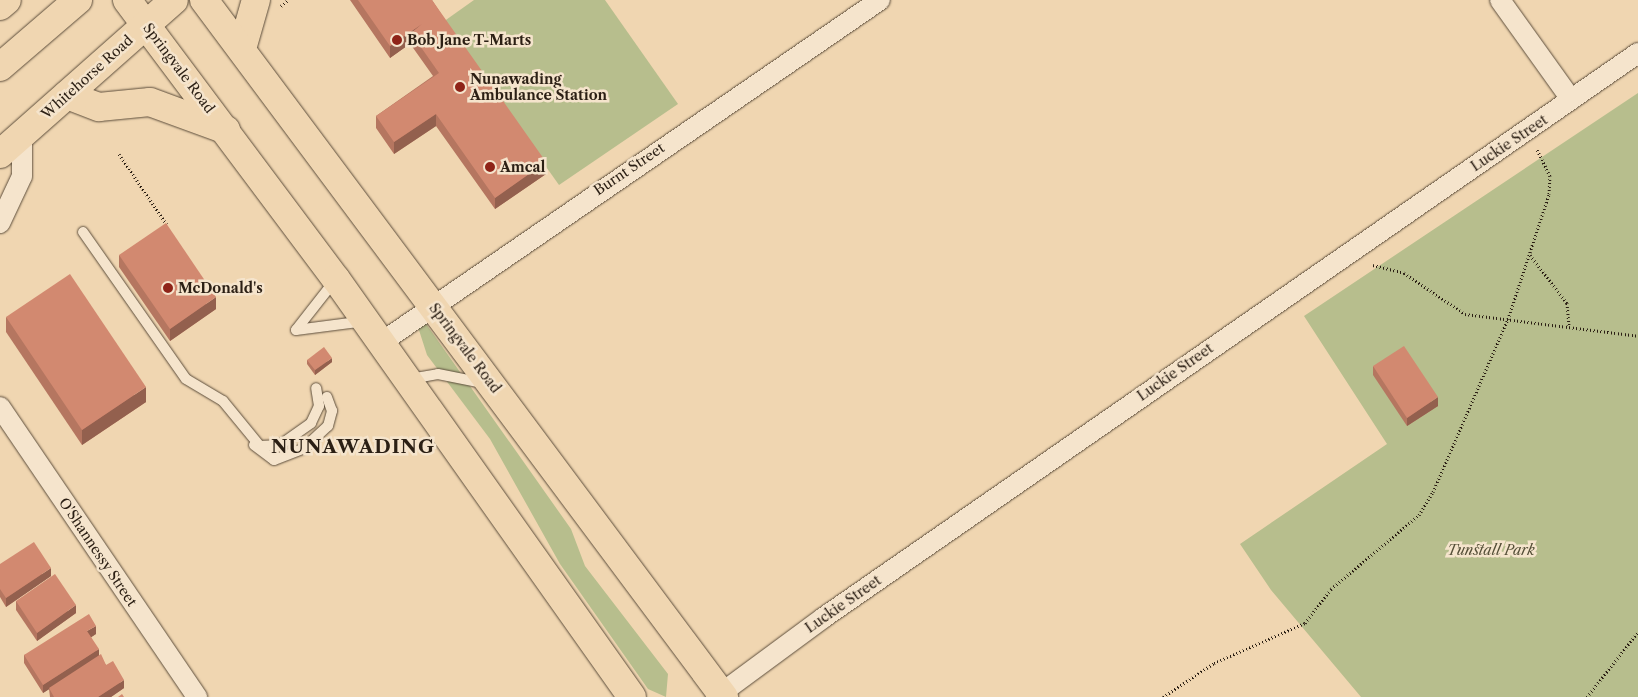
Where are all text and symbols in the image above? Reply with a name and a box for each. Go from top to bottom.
street label: Springvale Road [140,20,218,116]
street label: Whitehorse Road [38,32,136,122]
place label: Bob Jane T-Marts [407,32,532,48]
marker: Bob Jane T-Marts [391,34,403,46]
place label: Nunawading Ambulance Station [470,71,607,104]
marker: Nunawading Ambulance Station [454,81,466,93]
street label: Luckie Street [1468,111,1550,175]
street label: Burnt Street [591,139,667,199]
place label: Amcal [500,159,546,175]
marker: Amcal [484,161,496,173]
place label: McDonald's [178,280,263,296]
marker: McDonald's [162,282,174,294]
street label: Springvale Road [426,300,504,396]
street label: Luckie Street [1134,340,1216,404]
district label: NUNAWADING [270,436,436,458]
street label: O'Shannessy Street [55,494,141,610]
park label: Tunstall Park [1447,542,1535,558]
street label: Luckie Street [802,572,884,636]

